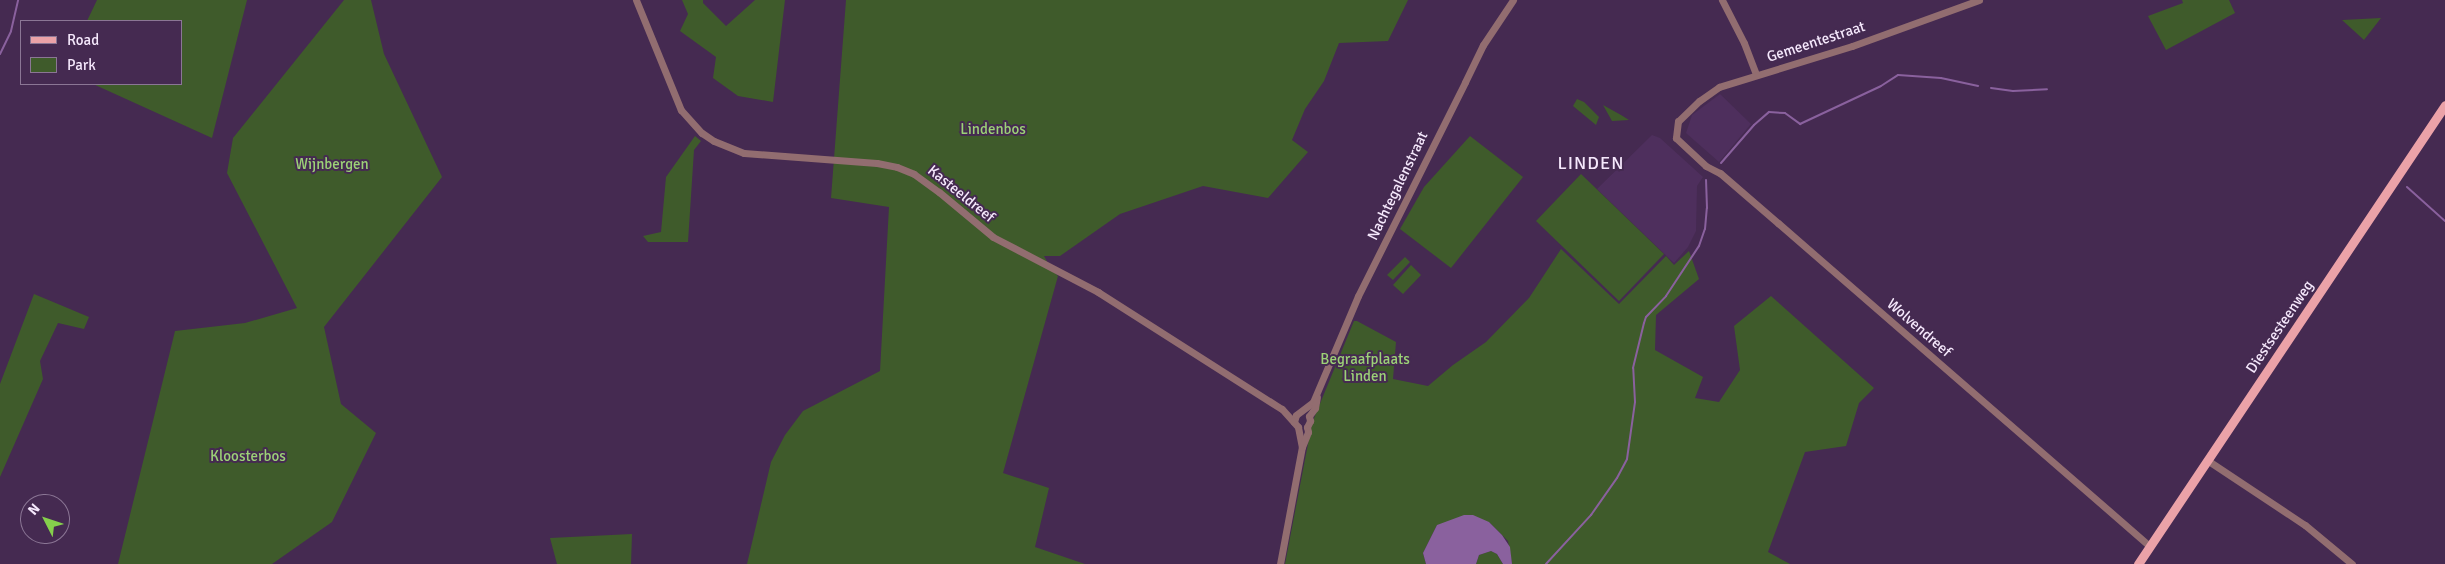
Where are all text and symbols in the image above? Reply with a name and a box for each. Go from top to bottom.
street label: Gemeentestraat [1765,18,1867,66]
legend [20,20,182,85]
text: Road [67,31,99,49]
text: Park [67,56,96,74]
park label: Lindenbos [960,121,1026,139]
street label: Nachtegalenstraat [1364,129,1432,243]
district label: LINDEN [1557,152,1625,174]
park label: Wijnbergen [295,156,369,174]
street label: Kasteeldreef [924,162,998,226]
street label: Diestsesteenweg [2242,277,2318,377]
street label: Wolvendreef [1883,295,1955,361]
park label: Begraafplaats Linden [1320,350,1410,385]
park label: Kloosterbos [210,448,286,466]
north arrow [20,494,70,544]
text: N [24,500,44,519]

